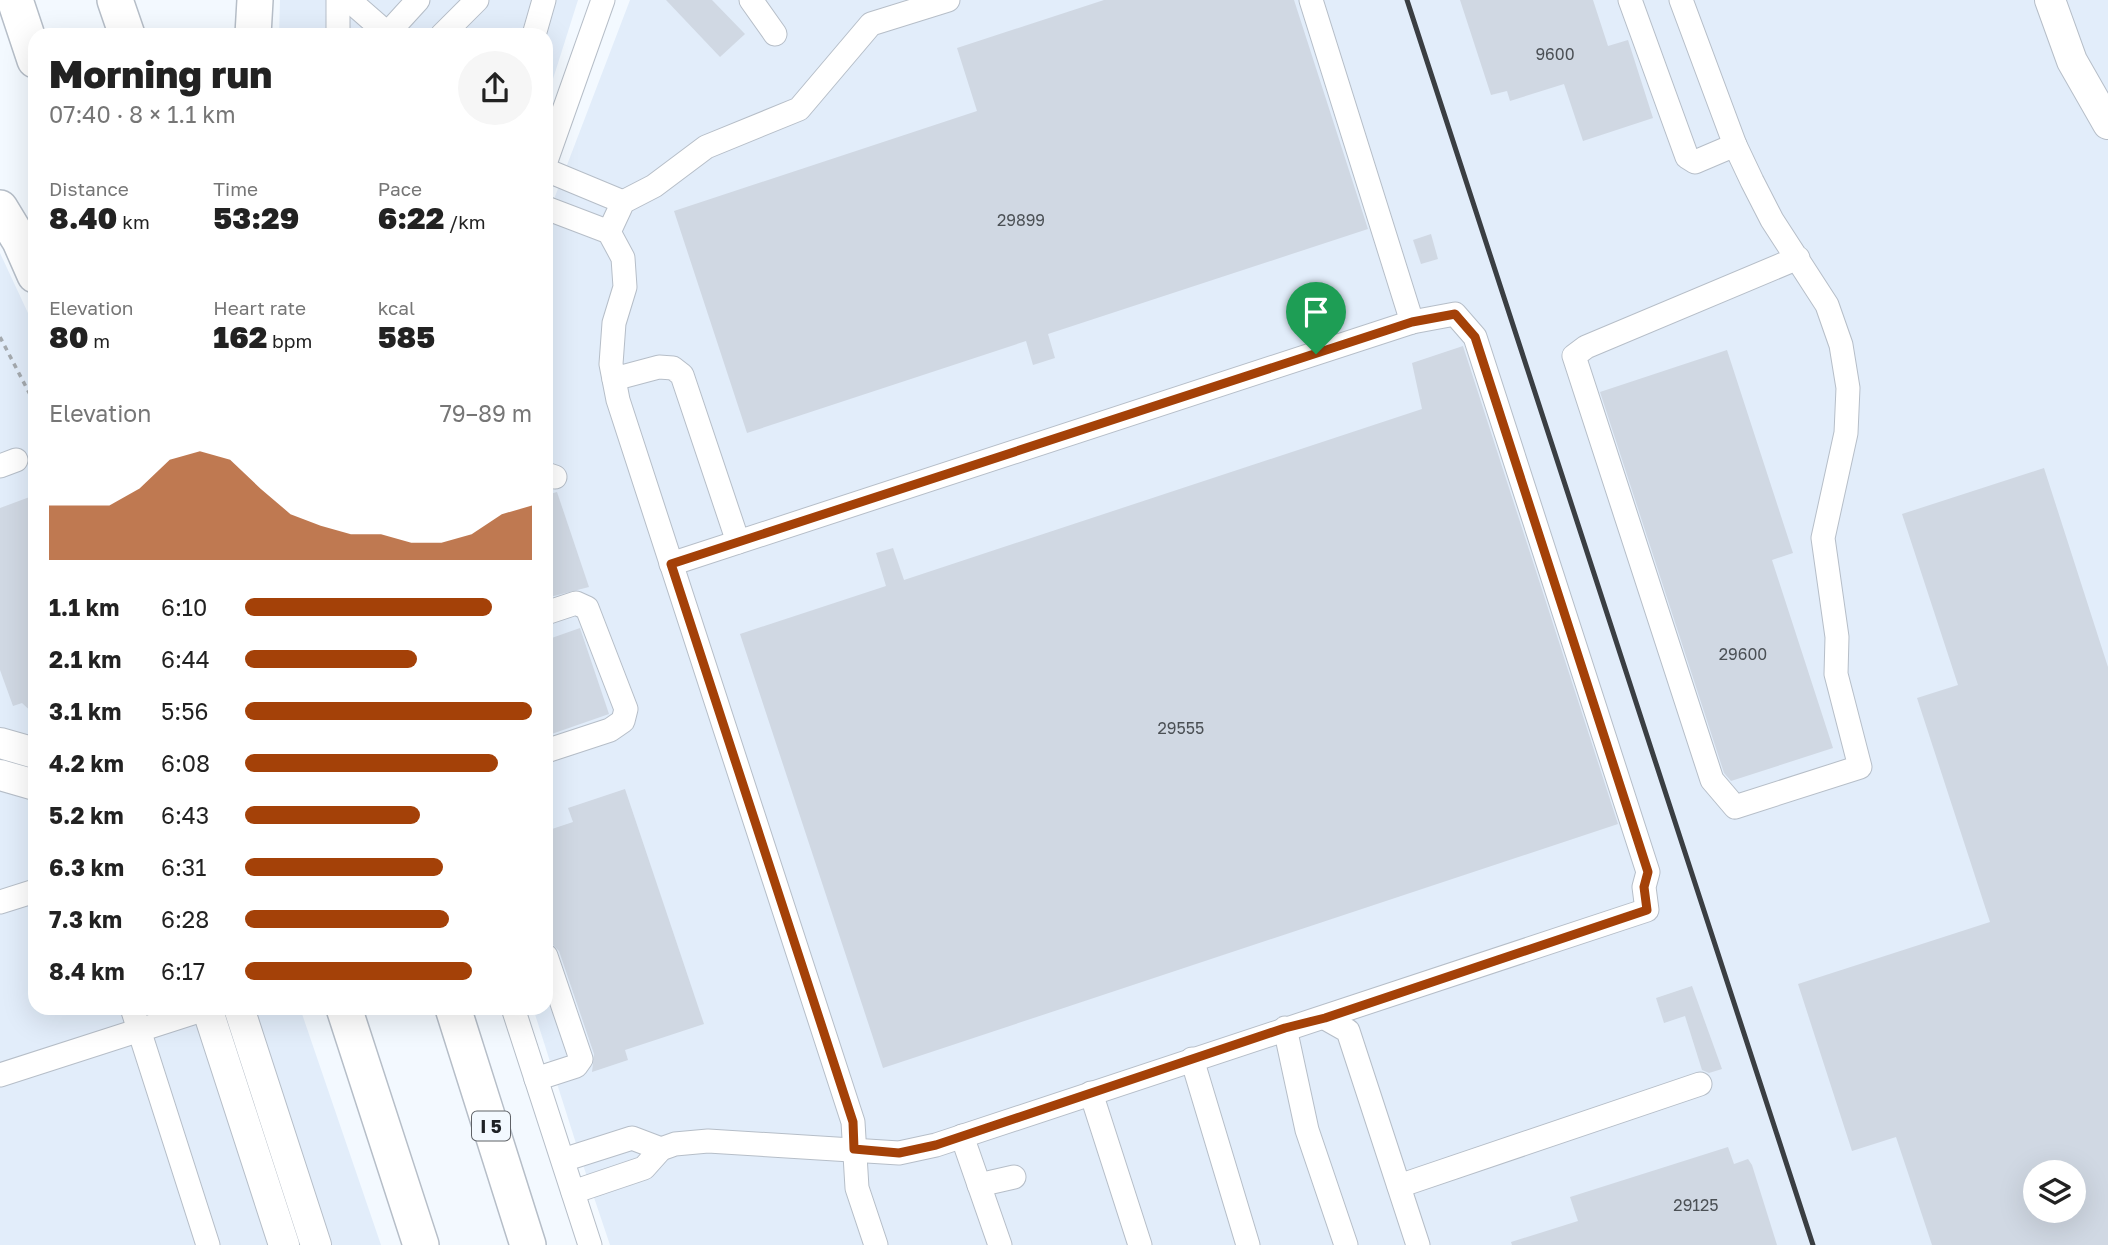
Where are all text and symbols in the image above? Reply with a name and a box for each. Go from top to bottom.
house number: 9600 [1535,44,1575,64]
text: Morning run [49,51,272,96]
button: share [458,51,532,125]
text: 07:40 · 8 × 1.1 km [49,100,236,128]
text: Distance [49,177,129,200]
text: Time [213,177,258,200]
text: Pace [378,177,422,200]
text: 8.40 [49,200,117,236]
text: 53:29 [213,200,299,236]
text: 6:22 [378,200,444,236]
text: km [117,210,150,233]
text: /km [444,210,486,233]
house number: 29899 [997,210,1045,230]
pin [1286,282,1346,354]
icon: arrive [1297,293,1335,331]
text: Elevation [49,296,134,319]
text: Heart rate [213,296,306,319]
text: kcal [378,296,415,319]
text: 80 [49,319,88,355]
text: 162 [213,319,267,355]
text: 585 [378,319,435,355]
text: m [88,329,110,352]
text: bpm [267,329,312,352]
text: Elevation [49,399,151,427]
text: 79–89 m [440,399,532,427]
text: 1.1 km [49,593,119,621]
text: 6:10 [161,593,207,621]
house number: 29600 [1719,644,1767,664]
text: 2.1 km [49,645,121,673]
text: 6:44 [161,645,210,673]
text: 3.1 km [49,697,121,725]
text: 5:56 [161,697,209,725]
house number: 29555 [1158,718,1204,738]
text: 4.2 km [49,749,124,777]
text: 6:08 [161,749,210,777]
text: 5.2 km [49,801,124,829]
text: 6:43 [161,801,209,829]
text: 6.3 km [49,853,124,881]
text: 6:31 [161,853,206,881]
text: 7.3 km [49,905,122,933]
text: 6:28 [161,905,209,933]
text: 8.4 km [49,957,125,985]
text: 6:17 [161,957,205,985]
road number: I 5 [472,1112,510,1140]
map controls [2023,1160,2086,1223]
button: layers [2023,1160,2086,1223]
house number: 29125 [1673,1195,1719,1215]

